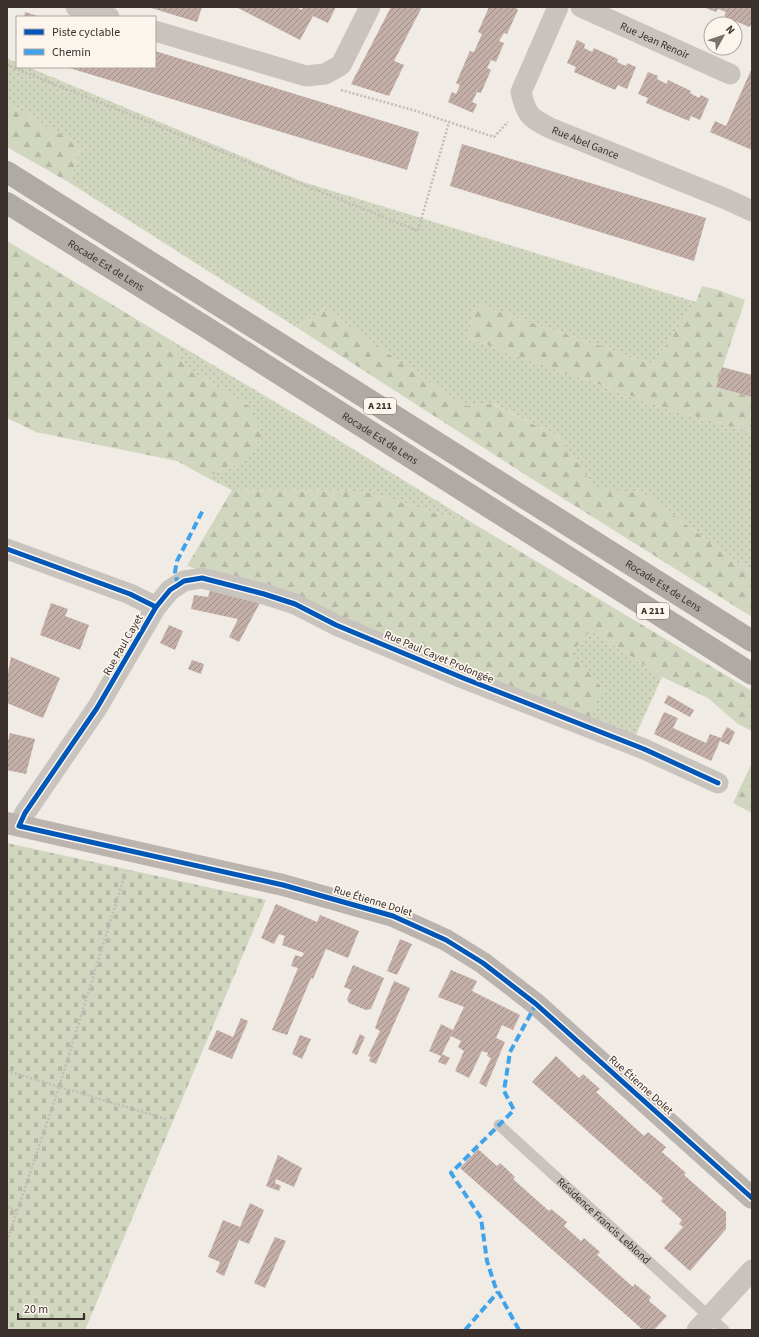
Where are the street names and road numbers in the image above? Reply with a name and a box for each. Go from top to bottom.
street label: Rue Jean Renoir [618,18,692,62]
street label: Rue Abel Gance [550,122,622,163]
street label: Rocade Est de Lens [65,235,148,295]
road number: A 211 [364,398,396,414]
street label: Rocade Est de Lens [339,408,422,468]
street label: Rocade Est de Lens [623,556,705,615]
road number: A 211 [637,603,669,619]
street label: Rue Paul Cayet [99,611,147,678]
street label: Rue Paul Cayet Prolongée [382,627,496,687]
street label: Rue Étienne Dolet [332,882,414,920]
street label: Rue Étienne Dolet [606,1052,677,1118]
street label: Résidence Francis Leblond [554,1174,654,1267]

